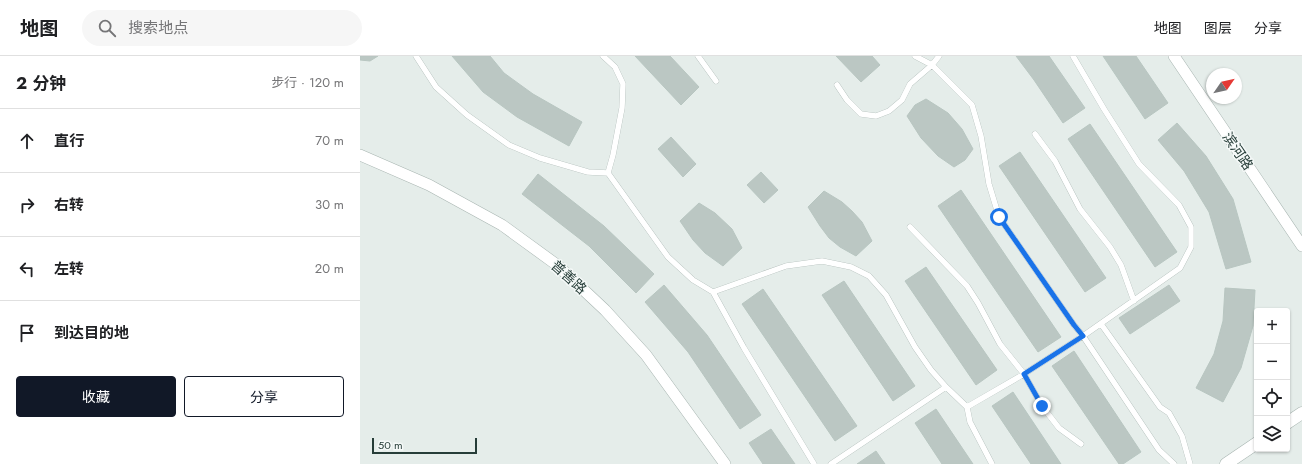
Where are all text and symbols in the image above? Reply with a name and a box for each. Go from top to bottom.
search box [82,10,362,46]
text: 地图 [20,15,58,42]
icon: search [96,17,118,39]
text: 搜索地点 [128,17,188,39]
text: 地图 [1154,18,1182,38]
text: 图层 [1204,18,1232,38]
text: 分享 [1254,18,1282,38]
north arrow [1206,68,1242,104]
text: 2 分钟 [16,71,66,95]
text: 步行 · 120 m [271,73,344,92]
street label: 滨河路 [1218,128,1258,174]
icon: ahead [16,130,38,152]
text: 直行 [54,130,84,152]
text: 70 m [315,131,344,150]
icon: right [16,194,38,216]
text: 右转 [54,194,84,216]
text: 30 m [315,195,344,214]
route start [990,208,1008,226]
street label: 普善路 [547,256,591,298]
icon: left [16,258,38,280]
text: 左转 [54,258,84,280]
text: 20 m [315,259,344,278]
map controls [1254,308,1290,452]
button: + [1254,308,1290,344]
icon: arrive [16,322,38,344]
text: 到达目的地 [54,322,129,344]
button: − [1254,344,1290,380]
button: 收藏 [16,376,176,417]
button: 分享 [184,376,344,417]
button: locate [1254,380,1290,416]
route end [1033,397,1051,415]
button: layers [1254,416,1290,452]
scale bar [372,436,477,455]
text: 50 m [378,437,403,453]

